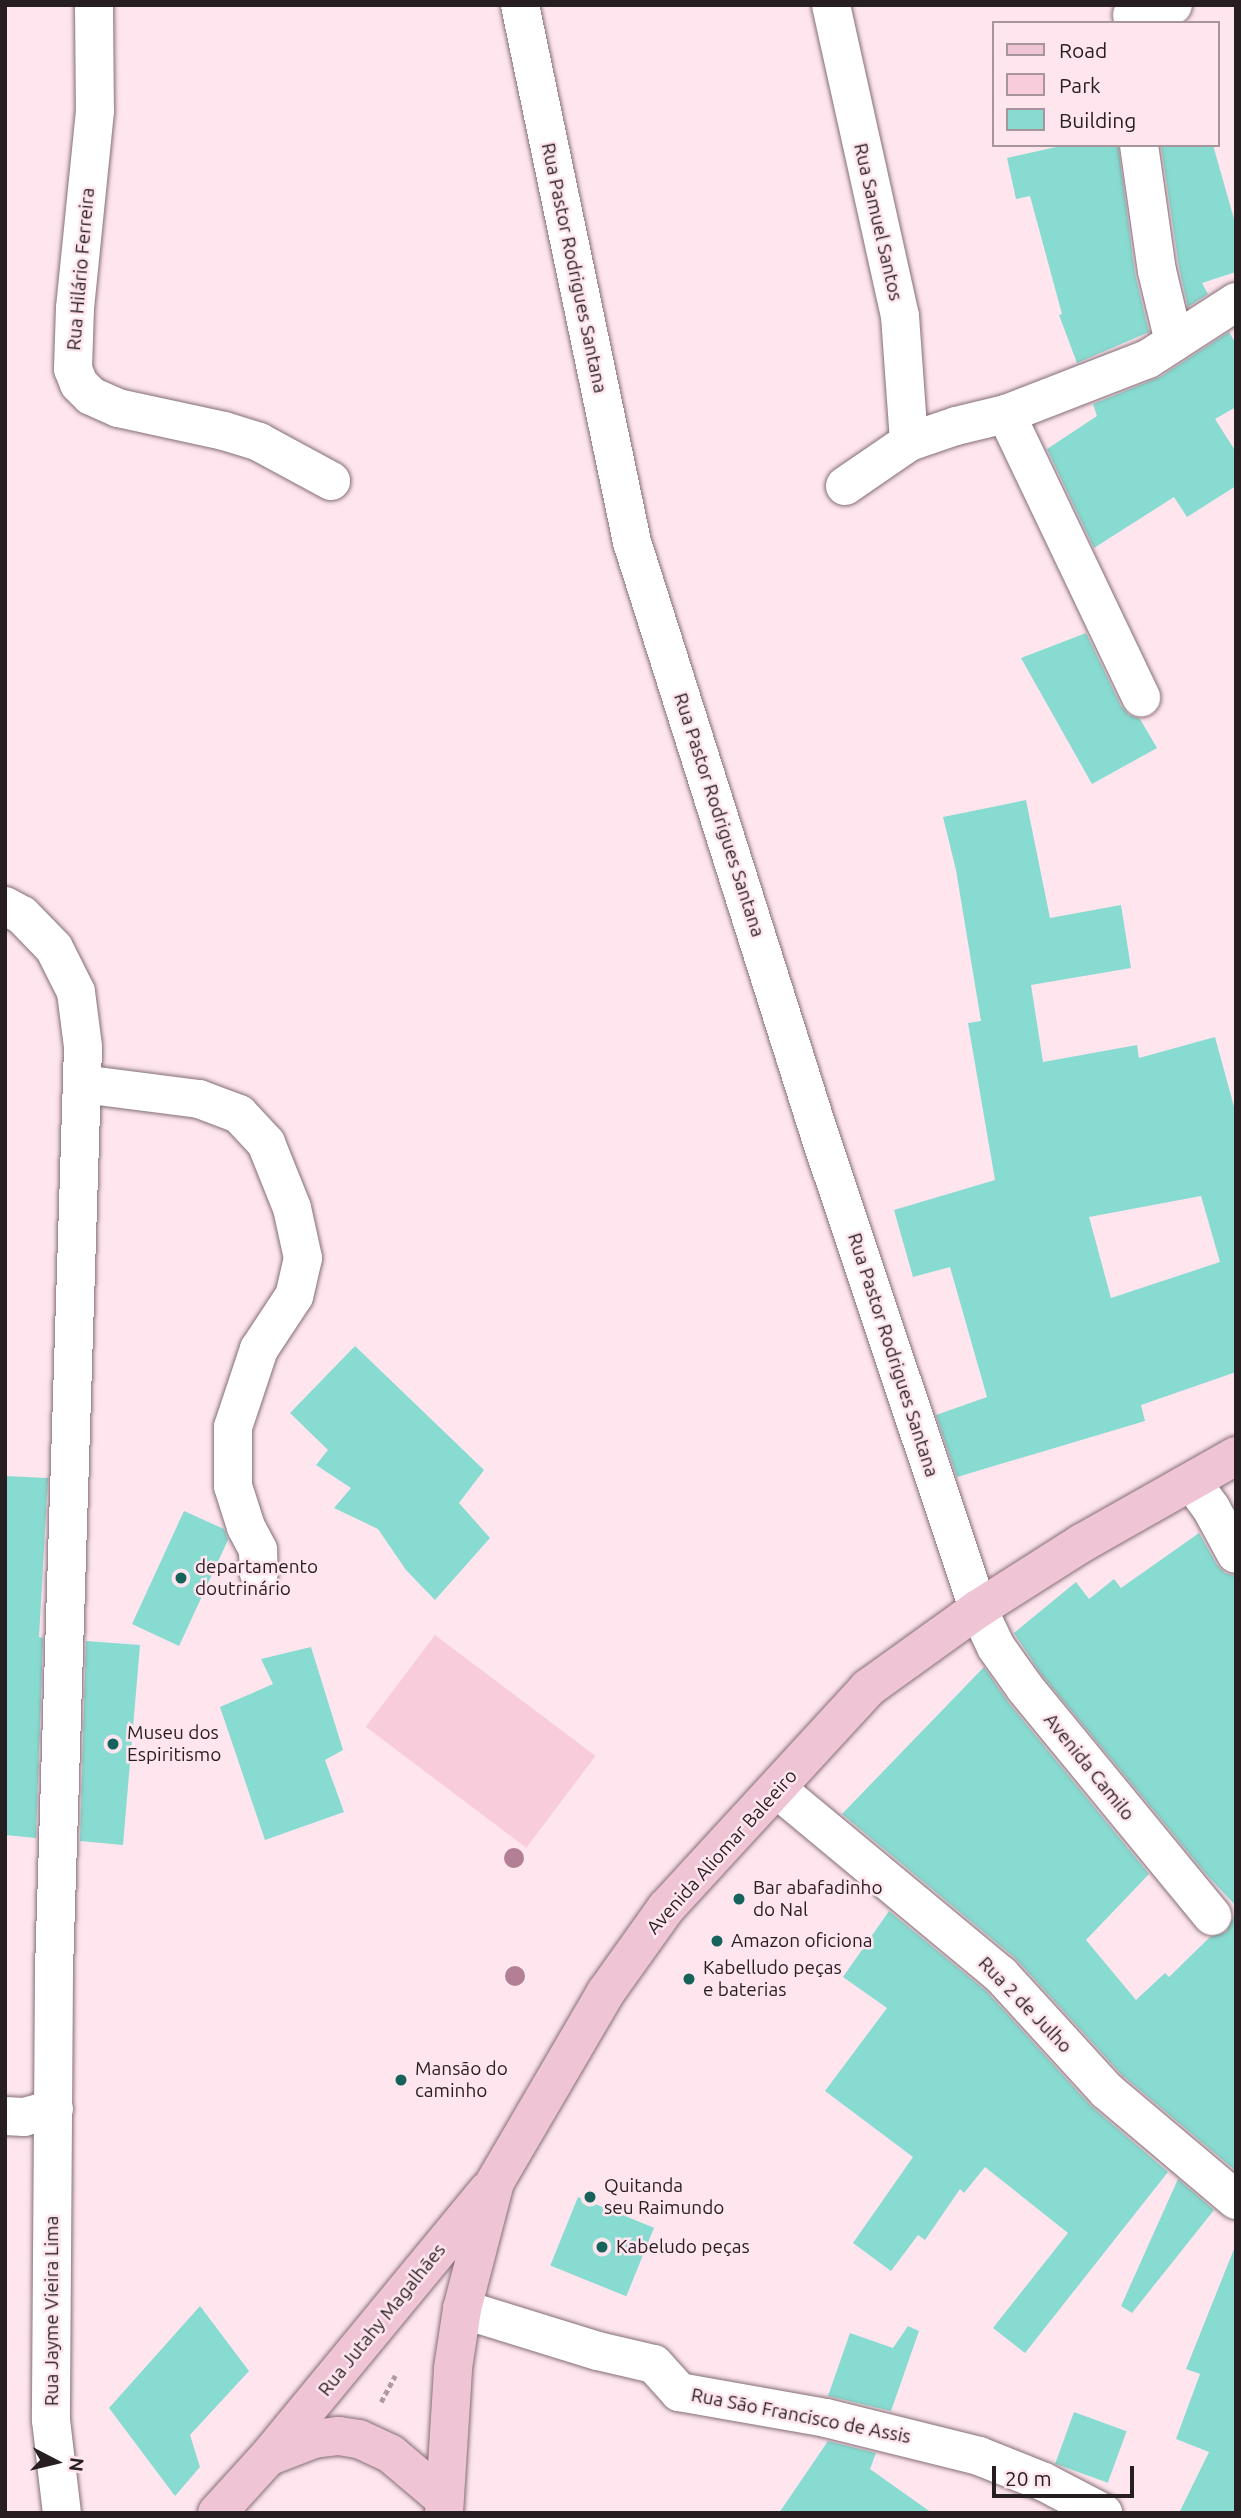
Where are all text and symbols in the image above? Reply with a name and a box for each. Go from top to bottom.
legend [992,21,1220,147]
text: Road [1059,38,1107,62]
text: Park [1059,73,1101,97]
text: Building [1059,108,1136,132]
street label: Rua Pastor Rodrigues Santana [536,141,612,395]
street label: Rua Samuel Santos [849,141,907,303]
street label: Rua Hilário Ferreira [63,187,99,351]
street label: Rua Pastor Rodrigues Santana [669,690,769,940]
street label: Rua Pastor Rodrigues Santana [843,1230,943,1480]
place label: departamento doutrinário [195,1556,318,1600]
marker: departamento doutrinário [173,1570,189,1586]
street label: Avenida Camilo [1039,1709,1139,1825]
place label: Museu dos Espiritismo [127,1722,221,1766]
marker: Museu dos Espiritismo [105,1736,121,1752]
street label: Avenida Aliomar Baleeiro [642,1765,802,1939]
place label: Bar abafadinho do Nal [753,1877,883,1921]
marker: Bar abafadinho do Nal [731,1891,747,1907]
place label: Amazon oficiona [731,1930,873,1952]
marker: Amazon oficiona [709,1933,725,1949]
street label: Rua 2 de Julho [973,1952,1077,2058]
place label: Kabelludo peças e baterias [703,1957,842,2001]
marker: Kabelludo peças e baterias [681,1971,697,1987]
place label: Mansão do caminho [415,2058,508,2102]
marker: Mansão do caminho [393,2072,409,2088]
place label: Quitanda seu Raimundo [604,2175,724,2219]
marker: Quitanda seu Raimundo [582,2189,598,2205]
street label: Rua Jayme Vieira Lima [41,2216,63,2406]
place label: Kabeludo peças [616,2236,750,2258]
street label: Rua Jutahy Magalhães [313,2239,451,2401]
marker: Kabeludo peças [594,2239,610,2255]
street label: Rua São Francisco de Assis [689,2384,913,2448]
north arrow [21,2427,91,2497]
scale bar [996,2452,1138,2496]
text: N [65,2456,89,2473]
text: 20 m [1005,2466,1052,2490]

